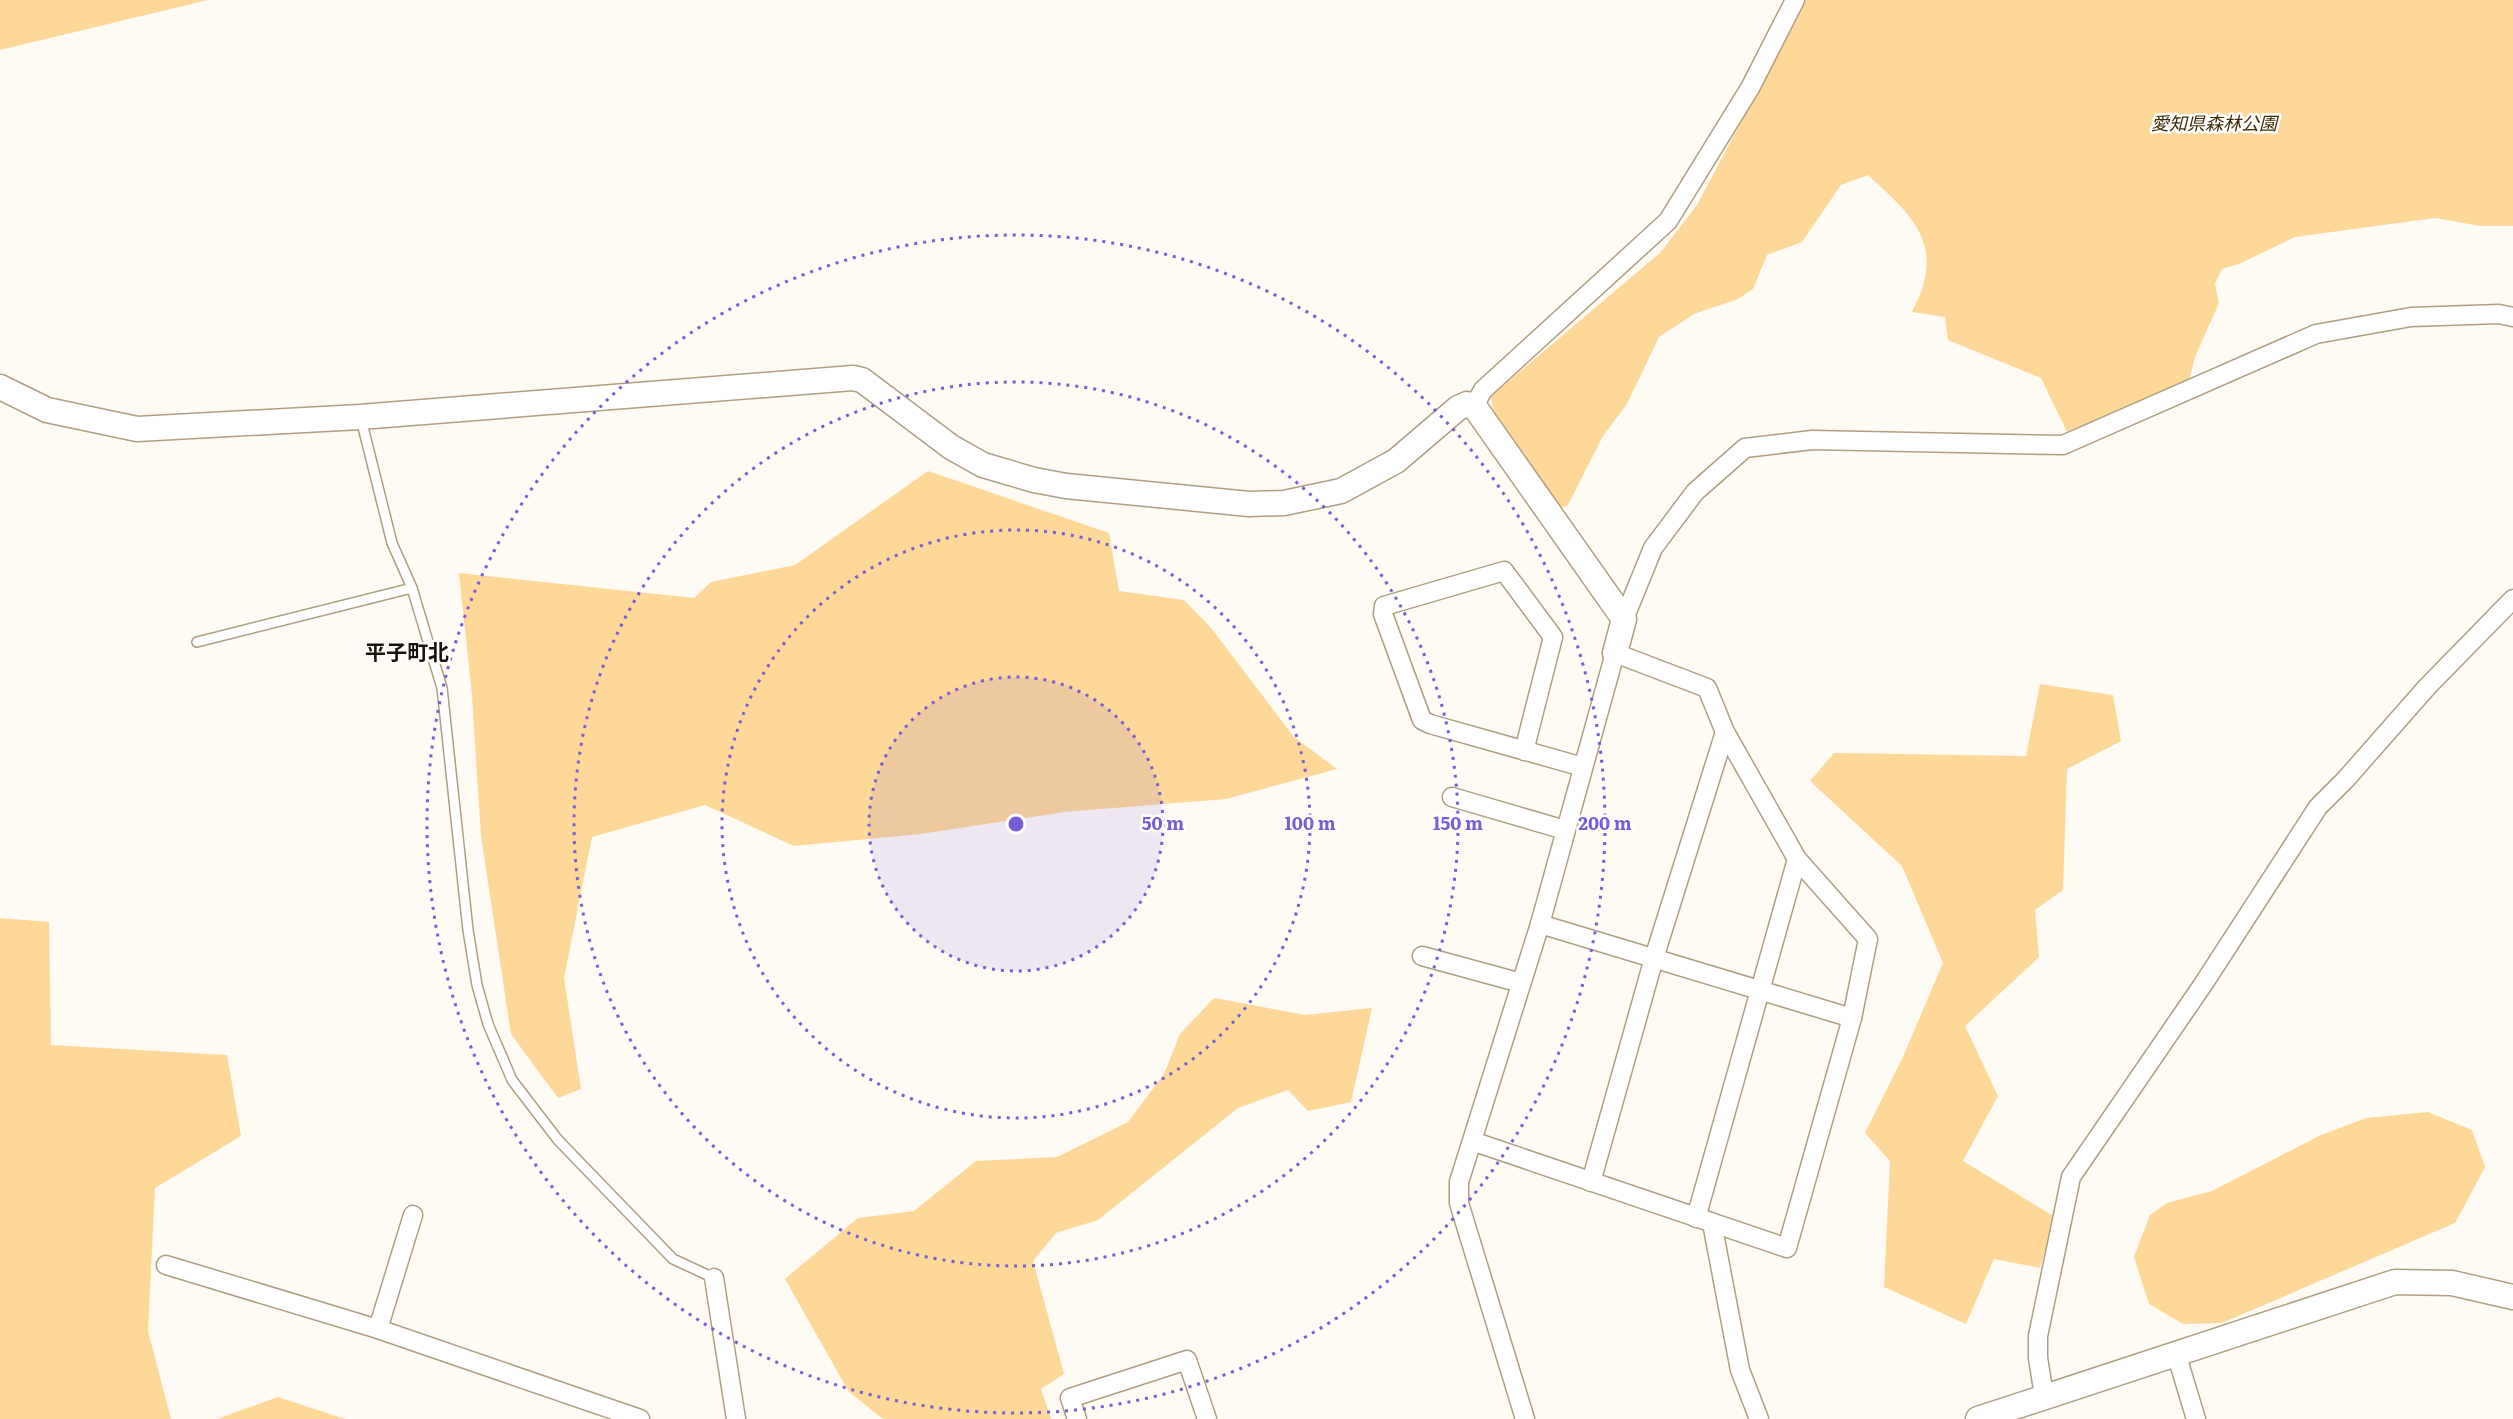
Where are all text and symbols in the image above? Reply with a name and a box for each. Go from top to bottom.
park label: 愛知県森林公園 [2151,109,2280,136]
district label: 平子町北 [365,635,449,666]
text: 50 m [1142,809,1184,836]
text: 100 m [1284,809,1336,836]
text: 150 m [1433,809,1483,836]
text: 200 m [1578,809,1632,836]
centre of rings [1006,814,1026,834]

